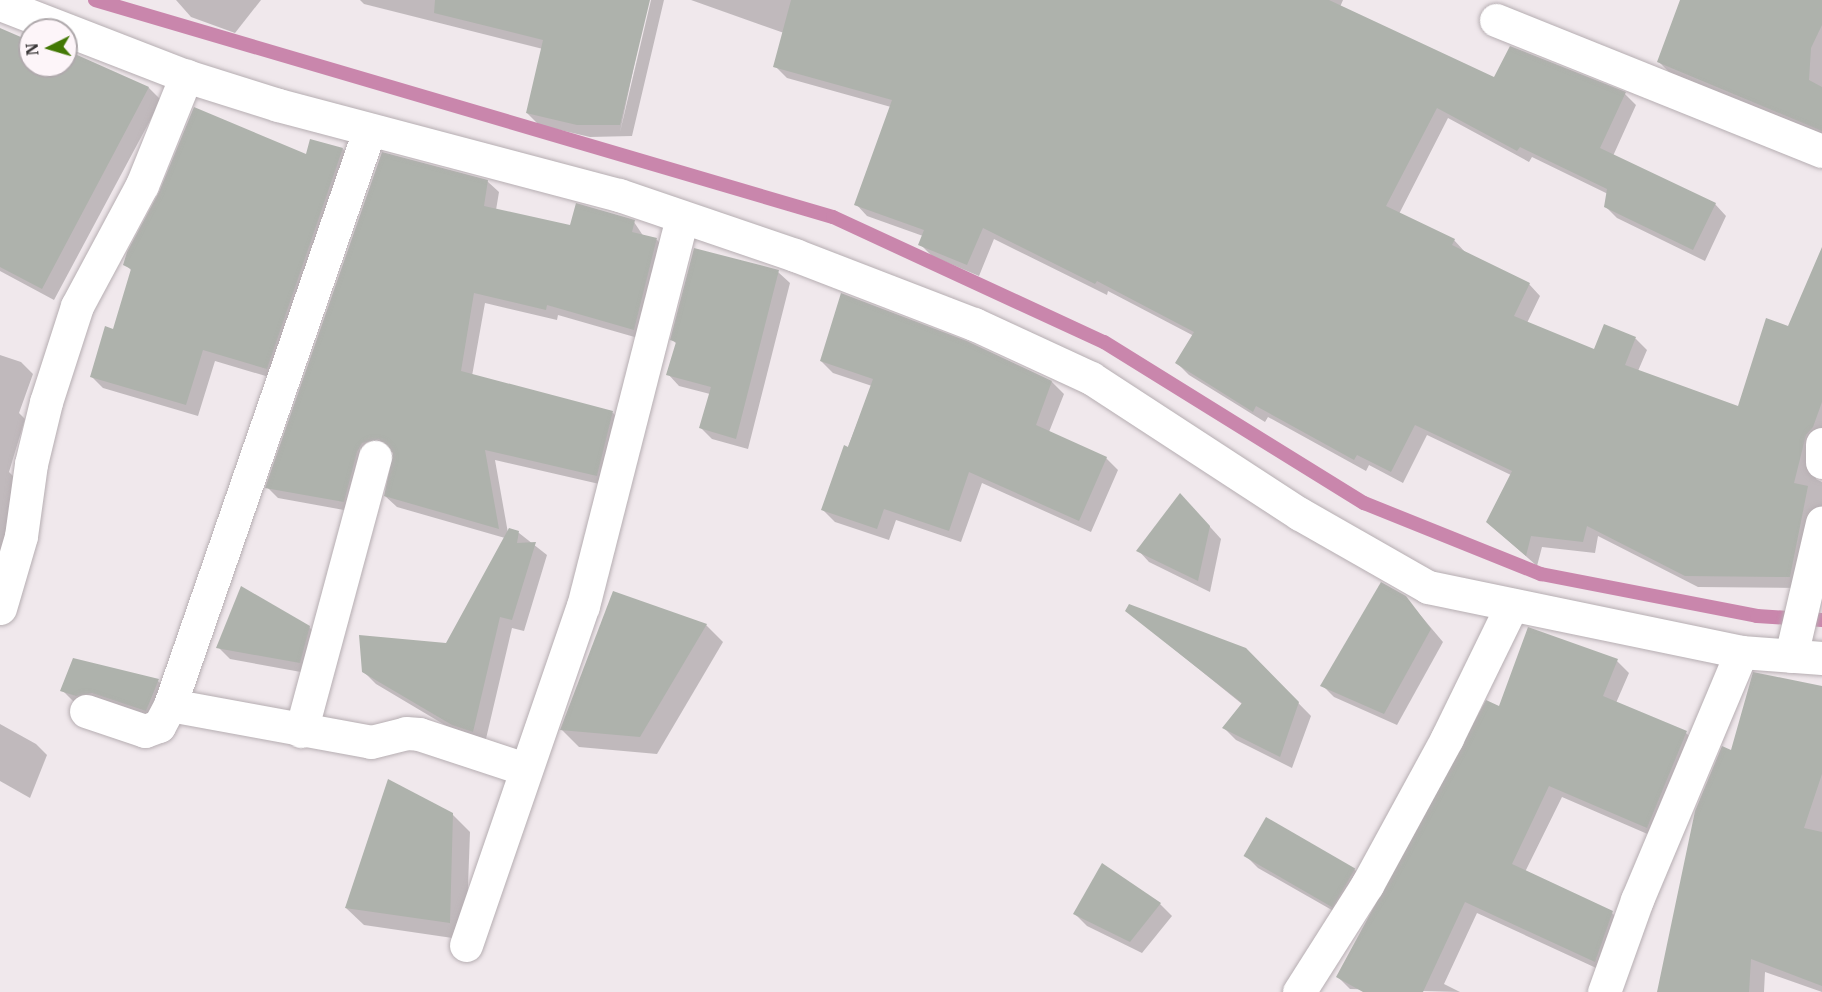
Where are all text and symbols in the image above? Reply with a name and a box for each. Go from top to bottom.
north arrow [18,18,78,78]
text: N [22,42,43,57]

